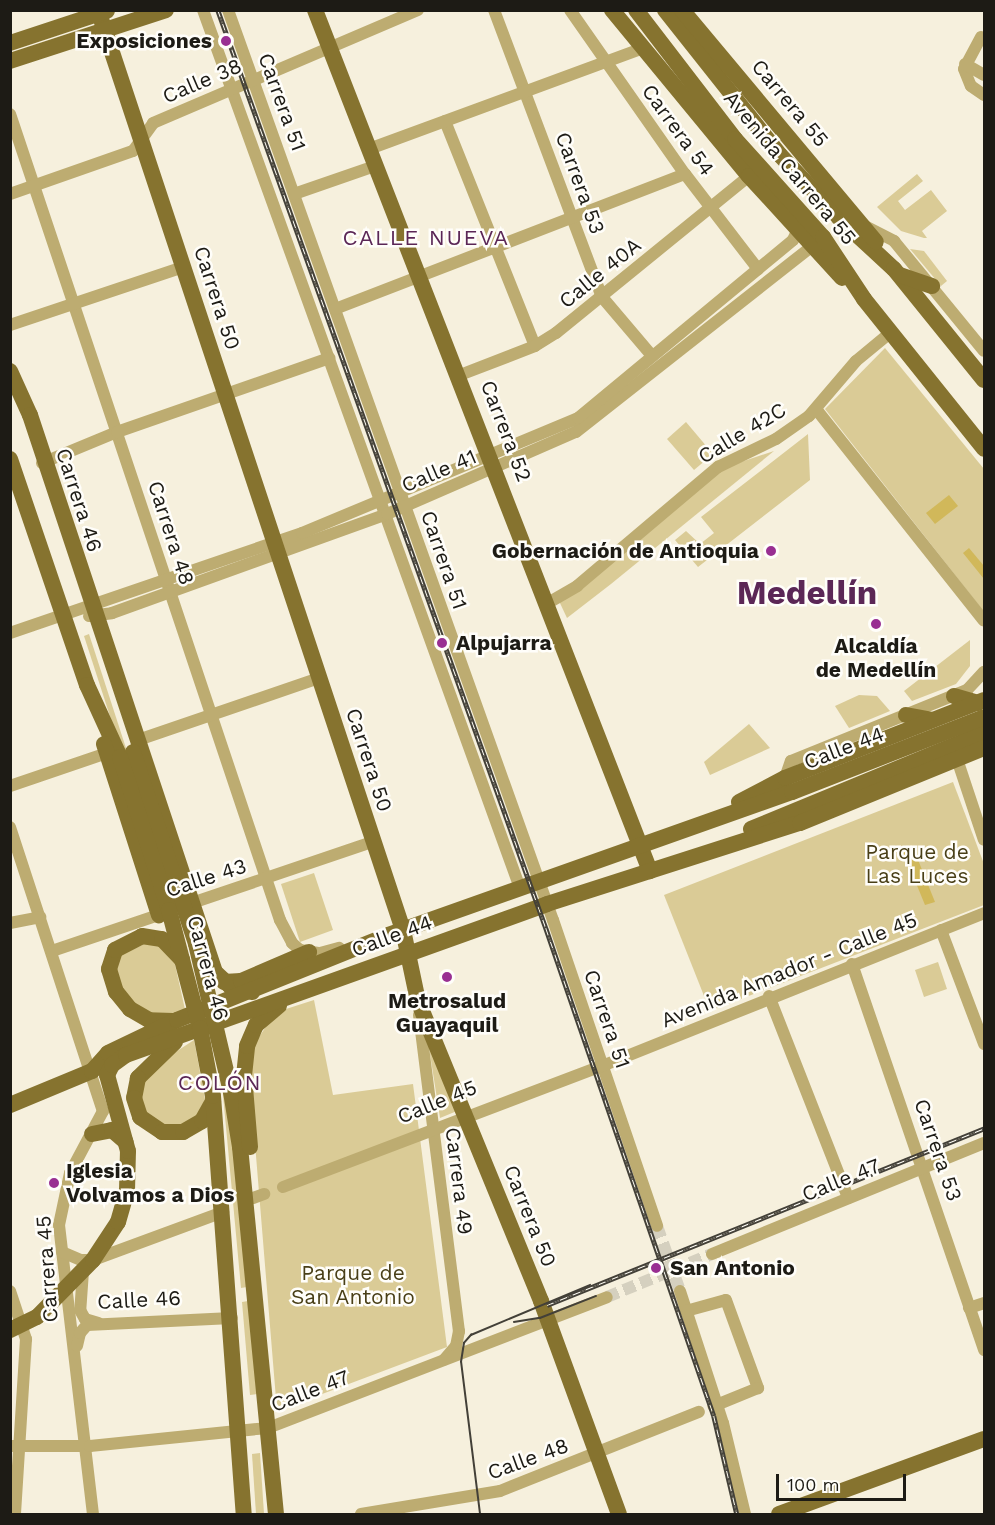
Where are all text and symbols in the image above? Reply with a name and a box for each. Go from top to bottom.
place label: Exposiciones [76,28,212,54]
marker: Exposiciones [217,32,235,50]
street label: Carrera 51 [253,49,311,155]
street label: Calle 38 [159,53,245,109]
street label: Carrera 55 [746,54,834,152]
street label: Carrera 54 [636,79,720,181]
street label: Avenida Carrera 55 [718,86,862,250]
street label: Carrera 53 [550,128,610,238]
district label: CALLE NUEVA [342,225,510,251]
street label: Calle 40A [554,232,646,314]
street label: Carrera 50 [188,243,246,353]
street label: Carrera 52 [475,377,537,485]
street label: Calle 42C [694,397,790,469]
street label: Calle 41 [398,444,480,498]
street label: Carrera 46 [50,445,108,555]
street label: Carrera 48 [142,478,200,588]
street label: Carrera 51 [415,507,473,613]
place label: Gobernación de Antioquia [491,538,759,564]
marker: Gobernación de Antioquia [764,544,778,558]
district label: Medellín [737,573,877,613]
marker: Alcaldía de Medellín [869,617,883,631]
place label: Alpujarra [456,630,552,656]
place label: Alcaldía de Medellín [816,633,936,683]
marker: Alpujarra [433,634,451,652]
street label: Carrera 50 [340,705,398,815]
street label: Calle 44 [800,721,888,775]
park label: Parque de Las Luces [865,839,969,889]
street label: Calle 43 [162,853,250,903]
street label: Avenida Amador - Calle 45 [657,907,921,1033]
street label: Calle 44 [348,910,436,962]
street label: Carrera 46 [182,913,234,1023]
street label: Carrera 51 [578,966,636,1072]
marker: Metrosalud Guayaquil [438,968,456,986]
place label: Metrosalud Guayaquil [388,988,506,1038]
district label: COLÓN [178,1070,262,1096]
street label: Calle 45 [394,1075,480,1129]
street label: Carrera 53 [909,1095,967,1205]
street label: Carrera 49 [440,1126,478,1236]
street label: Calle 47 [798,1153,884,1207]
place label: Iglesia Volvamos a Dios [66,1158,235,1208]
street label: Carrera 50 [498,1161,562,1271]
marker: Iglesia Volvamos a Dios [47,1176,61,1190]
street label: Carrera 45 [31,1214,63,1324]
place label: San Antonio [670,1255,795,1281]
marker: San Antonio [647,1259,665,1277]
park label: Parque de San Antonio [291,1260,415,1310]
street label: Calle 46 [96,1285,182,1315]
street label: Calle 47 [267,1365,353,1417]
street label: Calle 48 [484,1433,572,1485]
scale bar [779,1462,910,1500]
text: 100 m [787,1474,840,1495]

